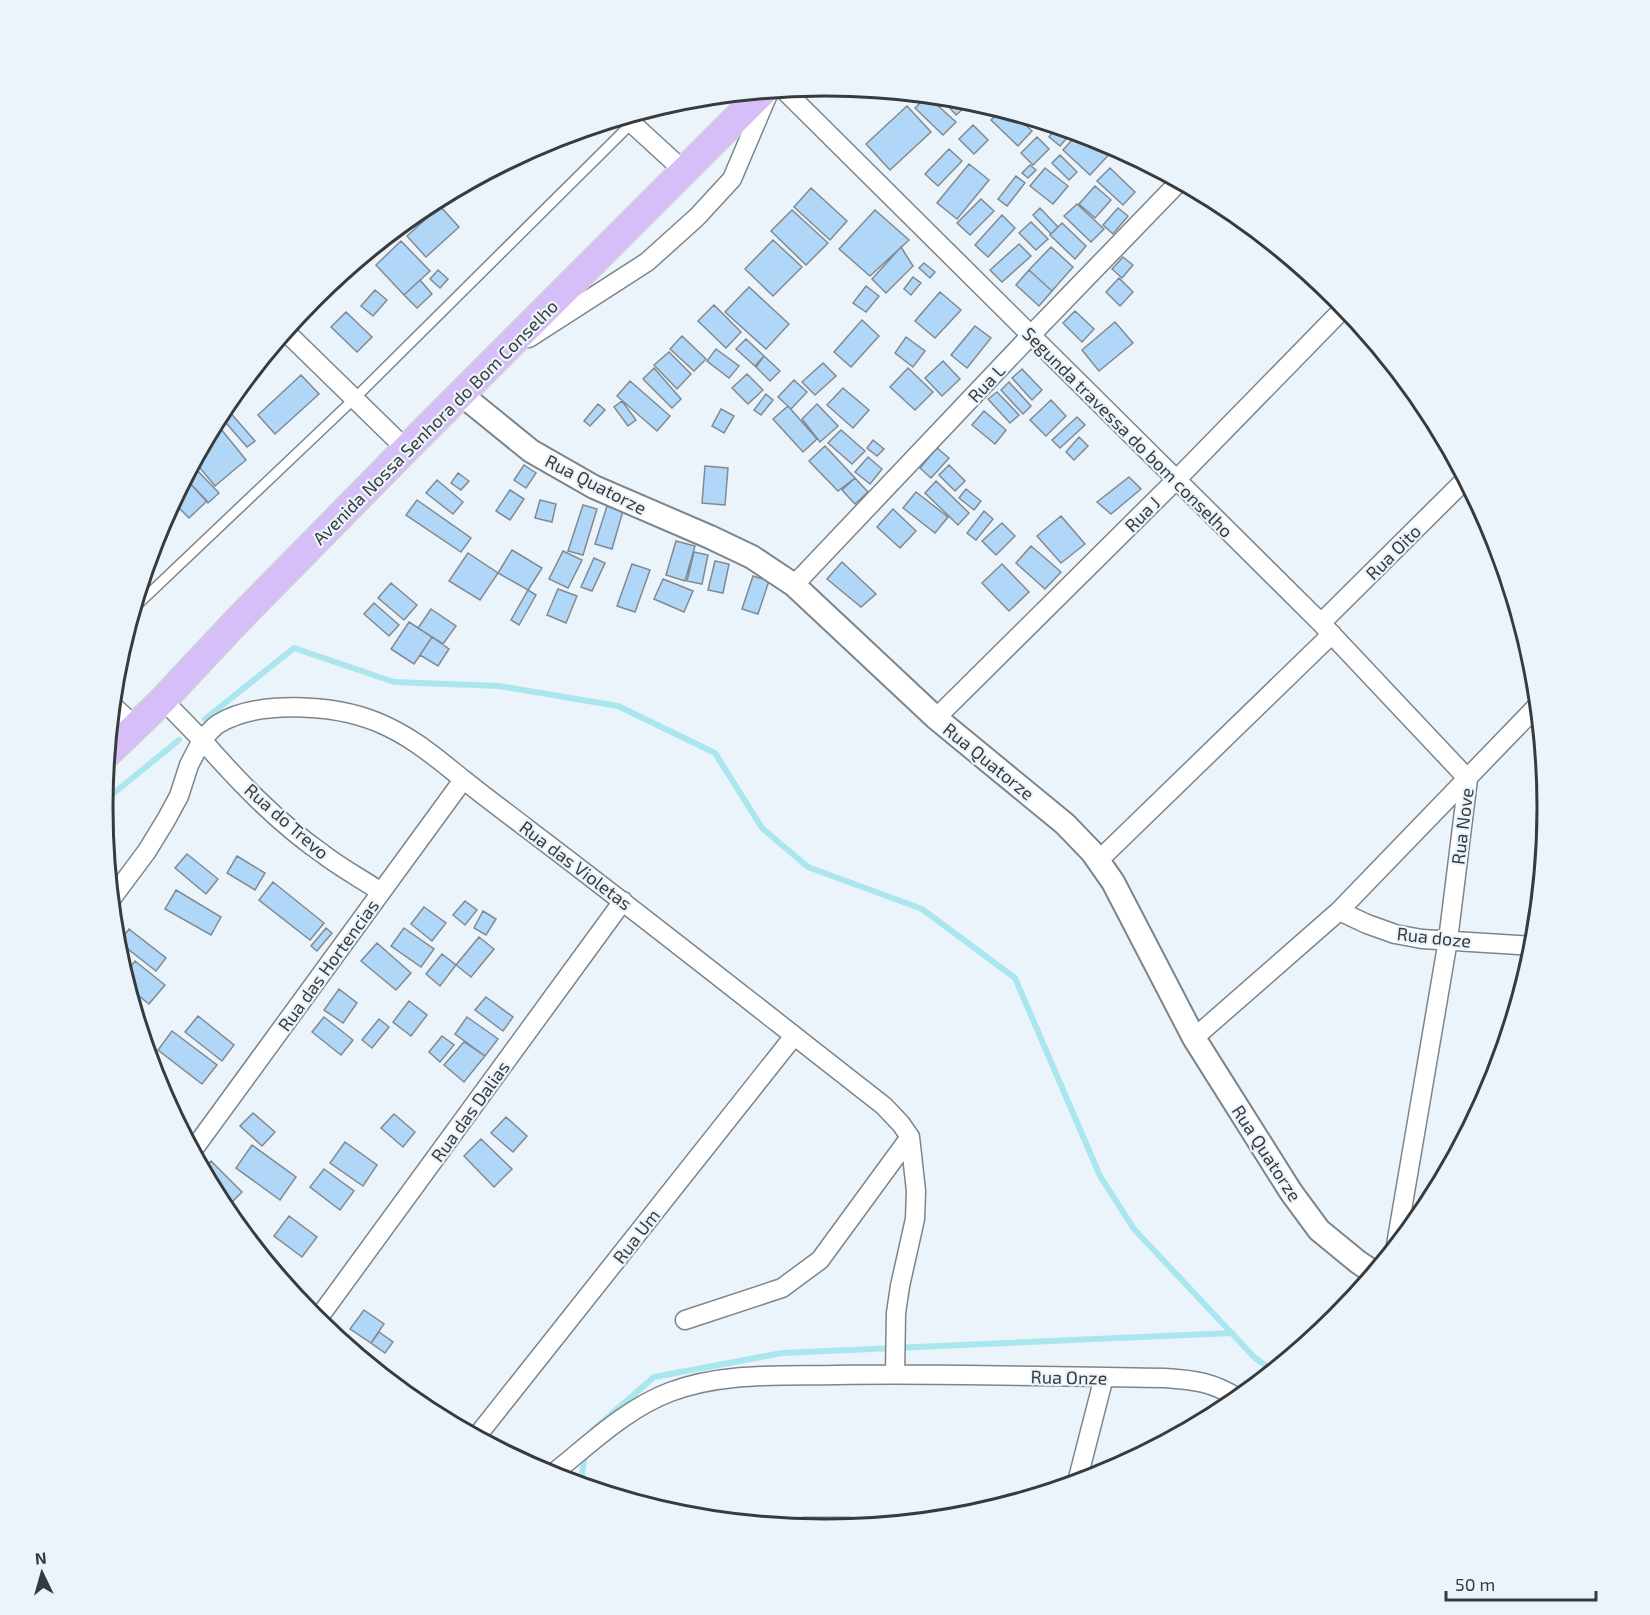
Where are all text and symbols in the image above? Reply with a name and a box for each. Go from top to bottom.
street label: Avenida Nossa Senhora do Bom Conselho [308,295,562,549]
street label: Segunda travessa do bom conselho [1018,322,1238,542]
street label: Rua L [963,359,1009,407]
street label: Rua Quatorze [542,449,650,519]
street label: Rua J [1120,492,1164,536]
street label: Rua Oito [1361,520,1425,584]
street label: Rua Quatorze [939,718,1039,804]
street label: Rua do Trevo [240,778,334,864]
street label: Rua Nove [1446,786,1478,866]
street label: Rua das Violetas [516,816,636,914]
street label: Rua das Hortencias [273,895,383,1035]
street label: Rua doze [1396,922,1472,952]
street label: Rua das Dalias [426,1056,514,1166]
street label: Rua Quatorze [1228,1101,1306,1205]
street label: Rua Um [608,1204,664,1268]
street label: Rua Onze [1031,1365,1107,1389]
north arrow [12,1543,72,1603]
text: N [34,1548,47,1568]
scale bar [1446,1564,1596,1602]
text: 50 m [1455,1573,1495,1595]

